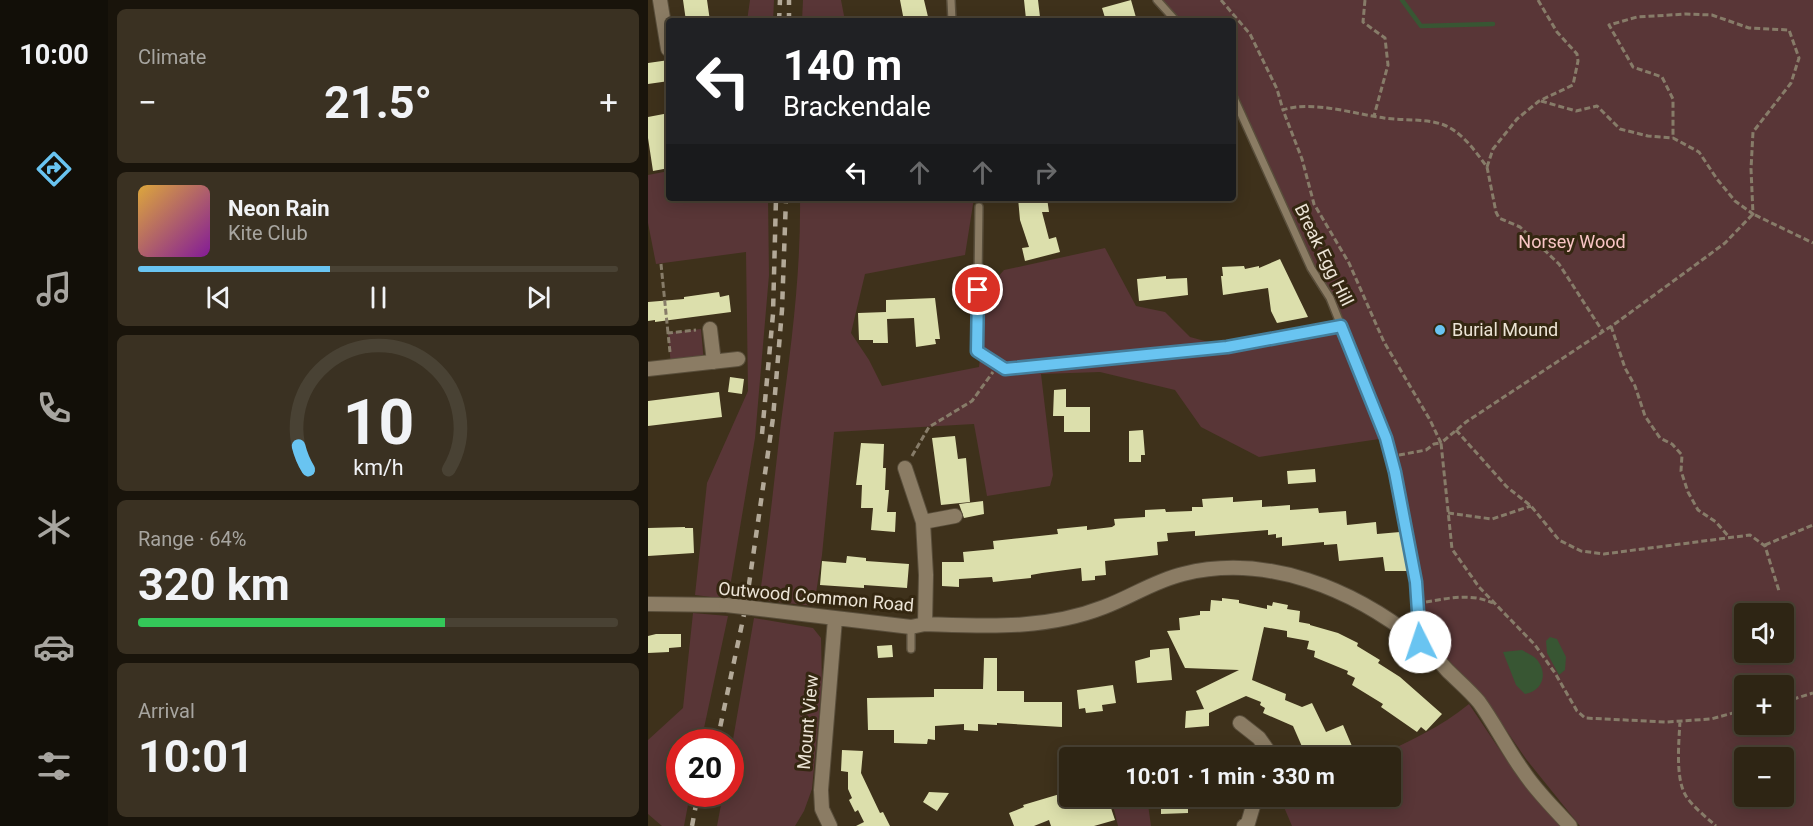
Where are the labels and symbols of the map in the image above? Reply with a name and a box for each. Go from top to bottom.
street label: Break Egg Hill [1291,200,1358,309]
park label: Norsey Wood [1518,231,1626,252]
pin [952,264,1003,315]
place label: Burial Mound [1452,319,1558,340]
marker: Burial Mound [1433,323,1447,337]
street label: Outwood Common Road [717,577,915,616]
position arrow [1388,610,1452,674]
street label: Mount View [793,673,822,770]
speed limit sign: 20 [666,729,744,807]

